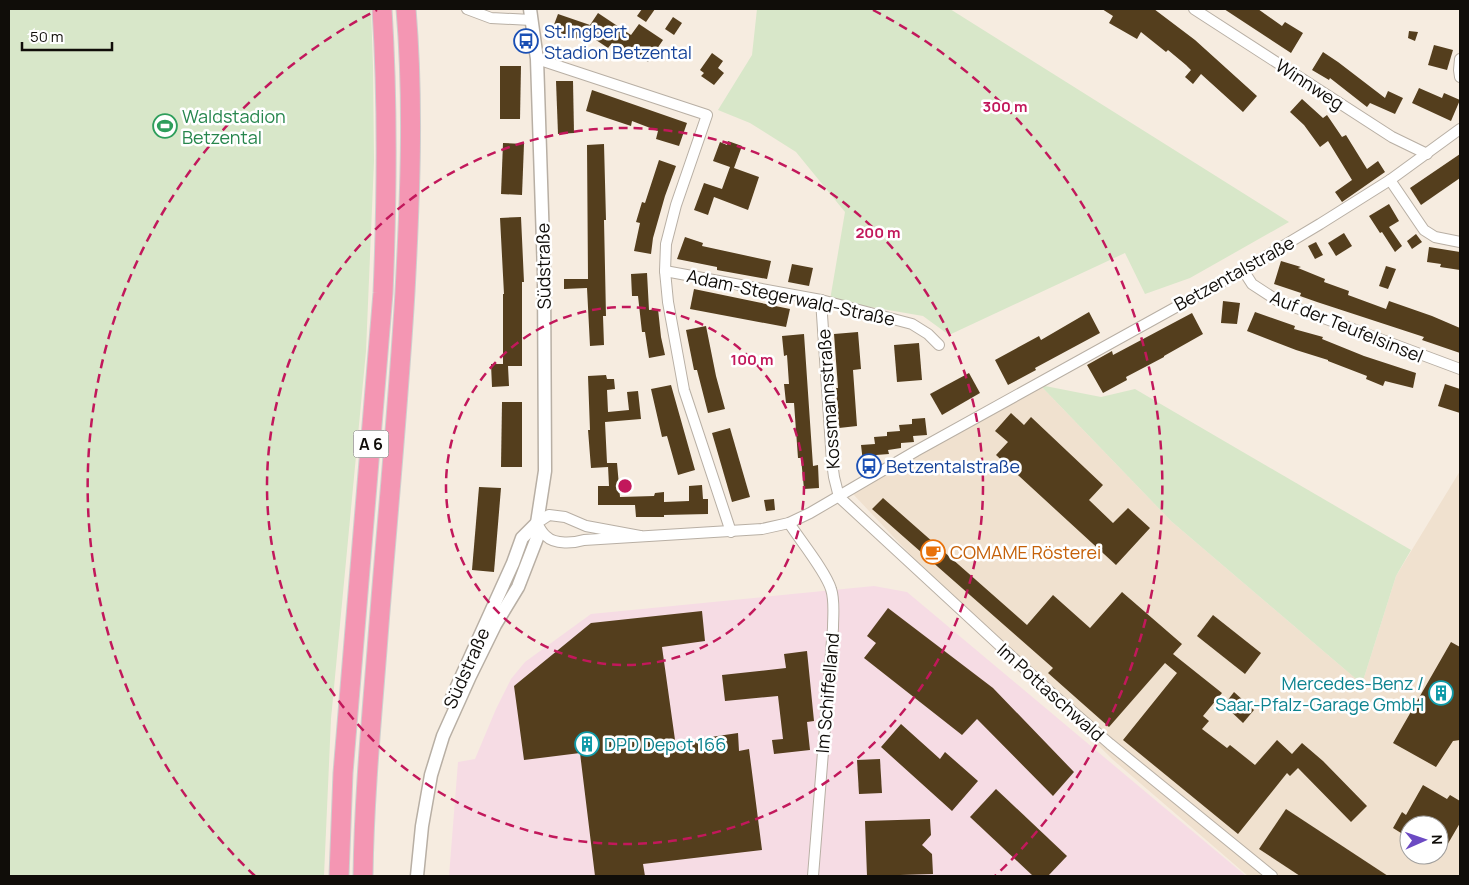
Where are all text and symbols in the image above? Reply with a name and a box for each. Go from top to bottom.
place label: St.Ingbert Stadion Betzental [544,19,692,64]
scale bar [22,20,112,52]
text: 50 m [30,26,64,47]
bus stop icon: St.Ingbert Stadion Betzental [513,28,539,54]
street label: Winnweg [1271,53,1349,115]
text: 300 m [983,96,1027,117]
place label: Waldstadion Betzental [182,104,286,149]
sports icon: Waldstadion Betzental [152,113,178,139]
text: 200 m [855,222,901,243]
street label: Südstraße [530,223,556,309]
street label: Betzentalstraße [1170,230,1298,316]
street label: Adam-Stegerwald-Straße [685,263,897,331]
street label: Auf der Teufelsinsel [1267,284,1427,368]
street label: Kossmannstraße [811,328,845,470]
text: 100 m [731,349,773,370]
road number: A 6 [354,430,388,458]
bus stop icon: Betzentalstraße [856,453,882,479]
place label: Betzentalstraße [886,454,1020,478]
centre of rings [616,477,634,495]
cafe icon: COMAME Rösterei [920,539,946,565]
place label: COMAME Rösterei [950,540,1101,564]
street label: Südstraße [437,624,495,712]
street label: Im Schiffelland [810,632,844,754]
street label: Im Pottaschwald [992,638,1110,746]
place label: Mercedes-Benz / Saar-Pfalz-Garage GmbH [1215,671,1424,716]
building icon: Mercedes-Benz / Saar-Pfalz-Garage GmbH [1428,680,1454,706]
building icon: DPD Depot 166 [574,731,600,757]
place label: DPD Depot 166 [604,732,726,756]
north arrow [1399,815,1449,865]
text: N [1428,834,1447,845]

